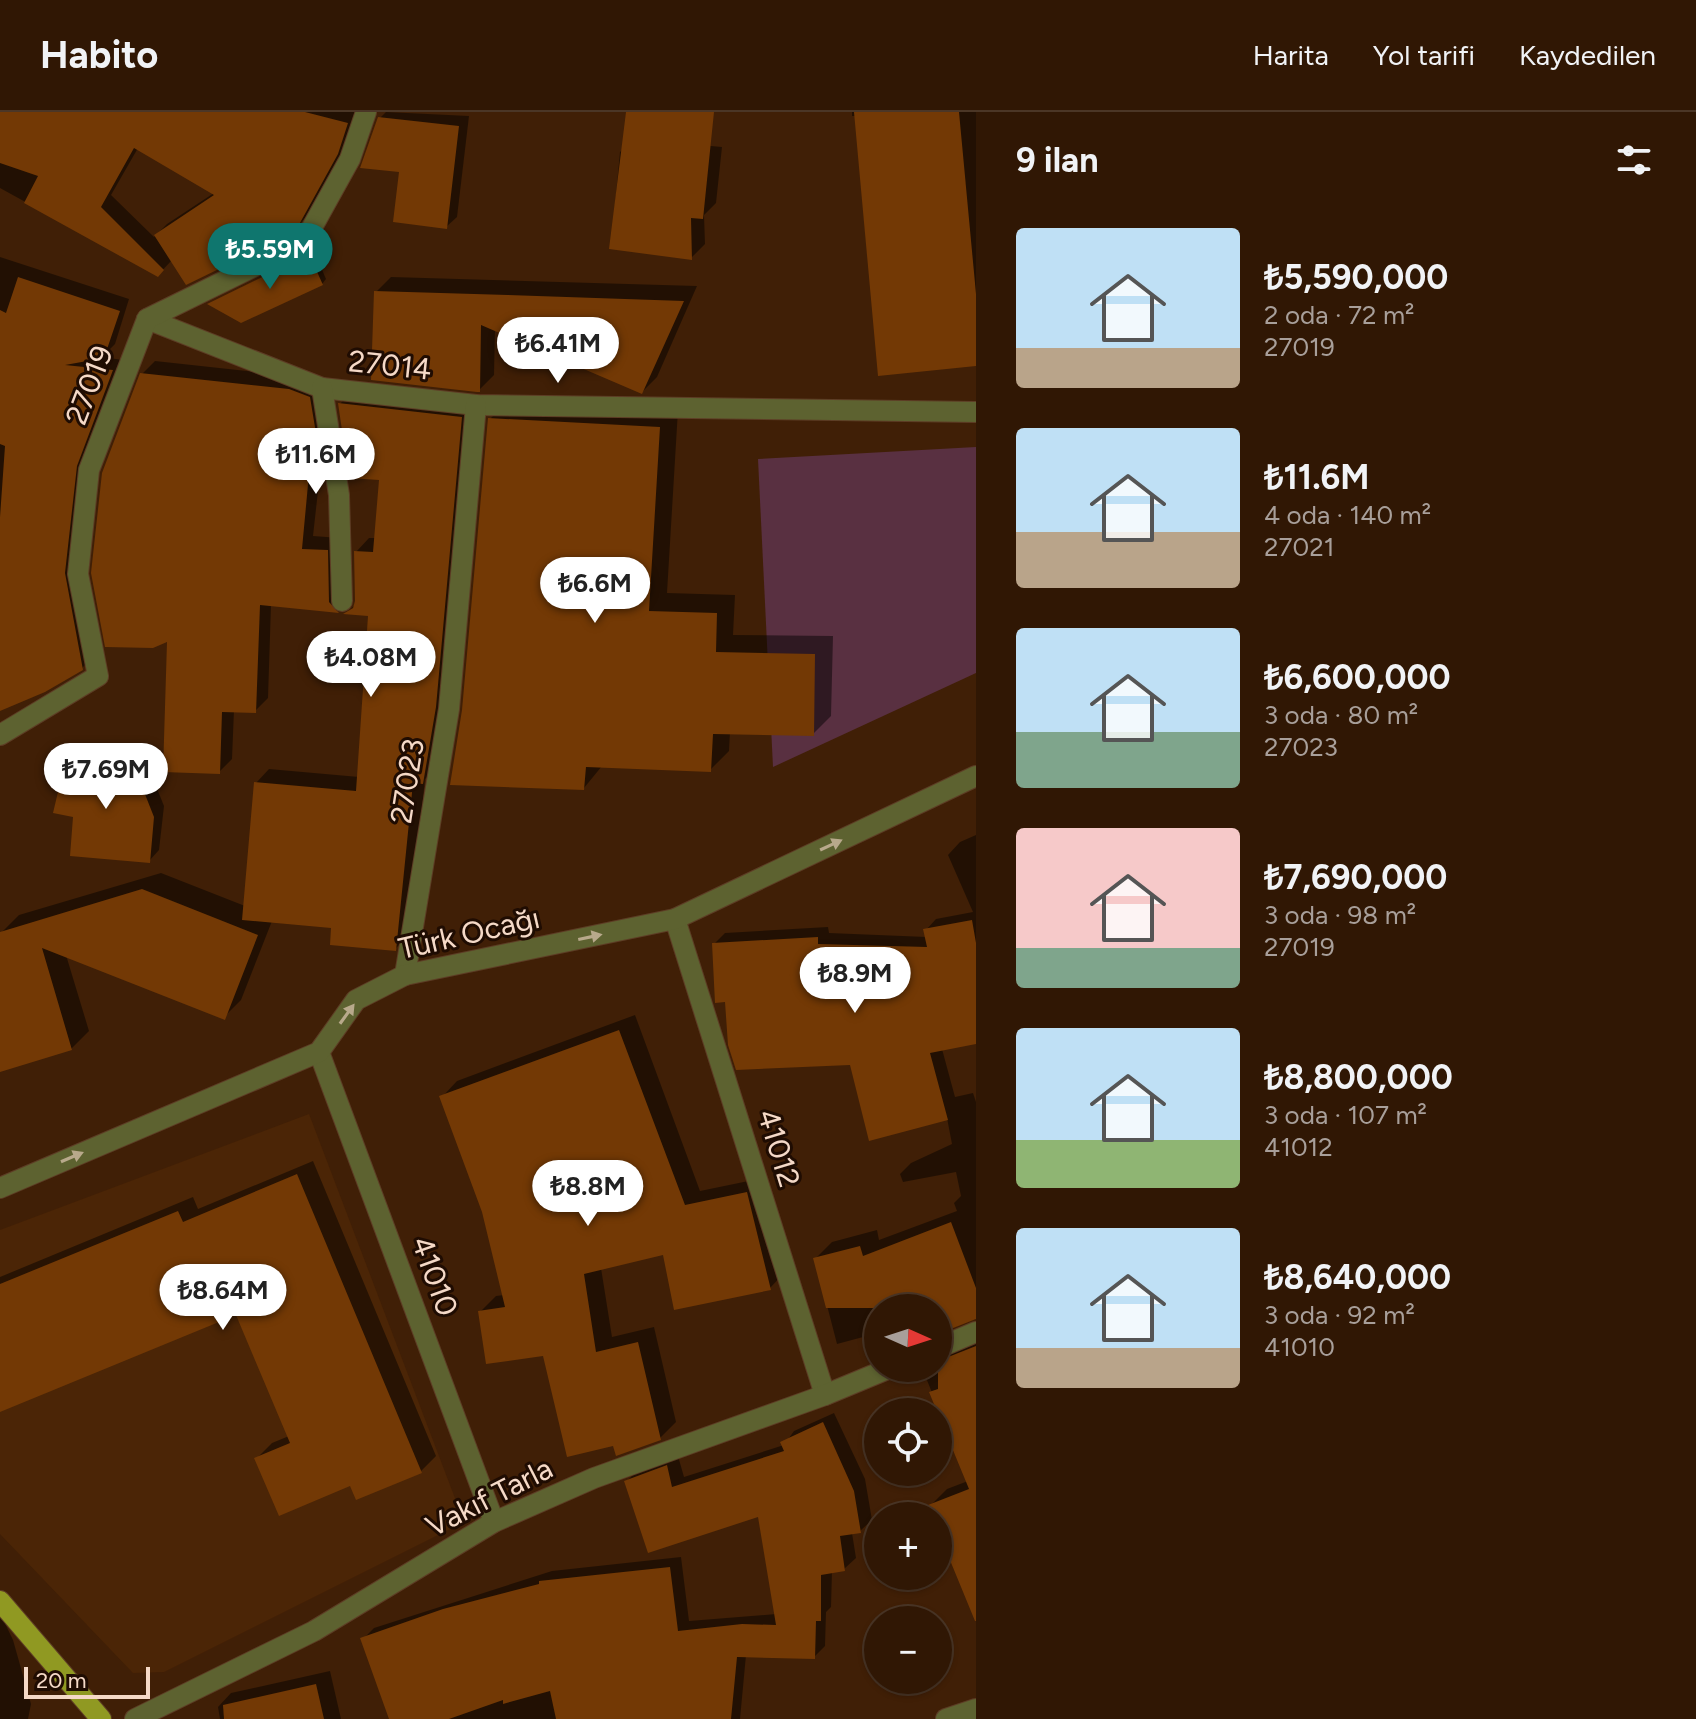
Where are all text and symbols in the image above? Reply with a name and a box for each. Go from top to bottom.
text: Habito [40,32,158,78]
text: Harita [1253,38,1329,72]
text: Yol tarifi [1373,38,1475,72]
text: Kaydedilen [1519,38,1656,72]
icon: filters [1612,138,1656,182]
text: 9 ilan [1016,140,1099,181]
pin: ₺5.59M [205,223,335,291]
text: ₺5.59M [226,233,314,265]
text: ₺5,590,000 [1264,257,1448,298]
icon: home [1080,260,1176,356]
text: 2 oda · 72 m² [1264,299,1414,331]
pin: ₺6.41M [493,317,623,385]
text: ₺6.41M [515,327,601,359]
text: 27019 [1264,331,1335,363]
street label: 27019 [57,340,121,430]
street label: 27014 [347,342,433,388]
pin: ₺11.6M [251,428,381,496]
text: ₺11.6M [276,438,356,470]
text: ₺11.6M [1264,457,1369,498]
icon: home [1080,460,1176,556]
text: 4 oda · 140 m² [1264,499,1431,531]
text: 27021 [1264,531,1334,563]
pin: ₺6.6M [539,557,651,625]
text: ₺6.6M [558,567,632,599]
pin: ₺4.08M [306,631,436,699]
text: ₺4.08M [325,641,417,673]
text: ₺6,600,000 [1264,657,1451,698]
icon: home [1080,660,1176,756]
text: 3 oda · 80 m² [1264,699,1418,731]
text: 27023 [1264,731,1338,763]
street label: 27023 [382,736,432,826]
pin: ₺7.69M [41,743,171,811]
text: ₺7.69M [62,753,150,785]
one-way arrow [820,838,843,852]
text: ₺7,690,000 [1264,857,1447,898]
icon: home [1080,860,1176,956]
street label: Türk Ocağı [395,899,543,967]
text: 3 oda · 98 m² [1264,899,1416,931]
one-way arrow [578,930,603,943]
text: 27019 [1264,931,1335,963]
pin: ₺8.9M [799,947,911,1015]
text: ₺8.9M [818,957,892,989]
one-way arrow [339,1003,354,1024]
text: ₺8,800,000 [1264,1057,1453,1098]
icon: home [1080,1060,1176,1156]
text: 3 oda · 107 m² [1264,1099,1427,1131]
street label: 41012 [750,1105,808,1191]
text: 41012 [1264,1131,1333,1163]
one-way arrow [60,1151,84,1164]
pin: ₺8.8M [532,1160,644,1228]
text: ₺8.8M [550,1170,626,1202]
street label: 41010 [404,1231,466,1321]
text: ₺8,640,000 [1264,1257,1451,1298]
icon: home [1080,1260,1176,1356]
pin: ₺8.64M [158,1264,288,1332]
text: ₺8.64M [177,1274,269,1306]
north arrow [864,1294,952,1382]
map controls [864,1294,952,1694]
text: 3 oda · 92 m² [1264,1299,1415,1331]
text: 41010 [1264,1331,1335,1363]
button: locate [864,1398,952,1486]
street label: Vakıf Tarla [420,1449,558,1545]
button: + [864,1502,952,1590]
button: − [864,1606,952,1694]
scale bar [24,1663,150,1699]
text: 20 m [36,1667,87,1694]

